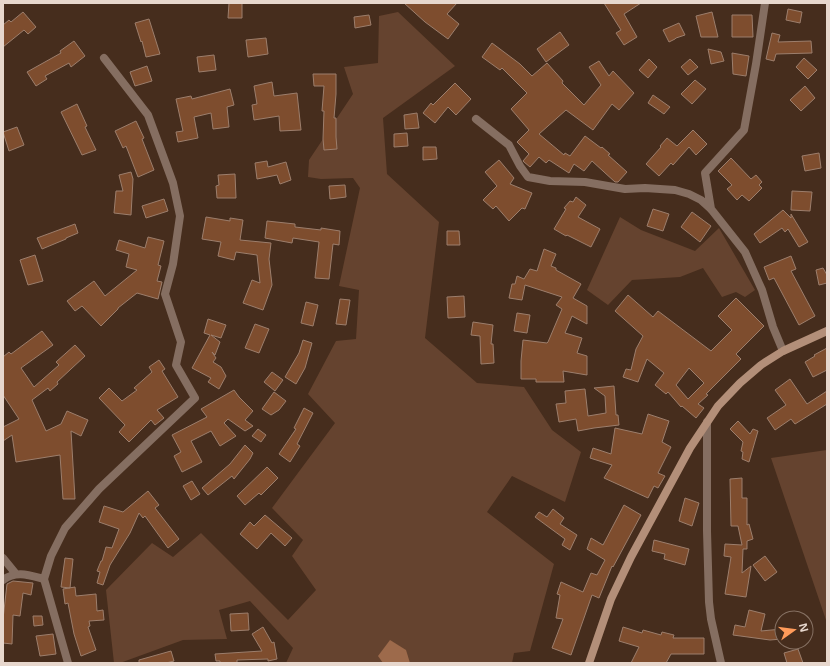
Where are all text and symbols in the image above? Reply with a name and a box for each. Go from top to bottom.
north arrow [774,610,814,650]
text: N [796,621,813,634]

